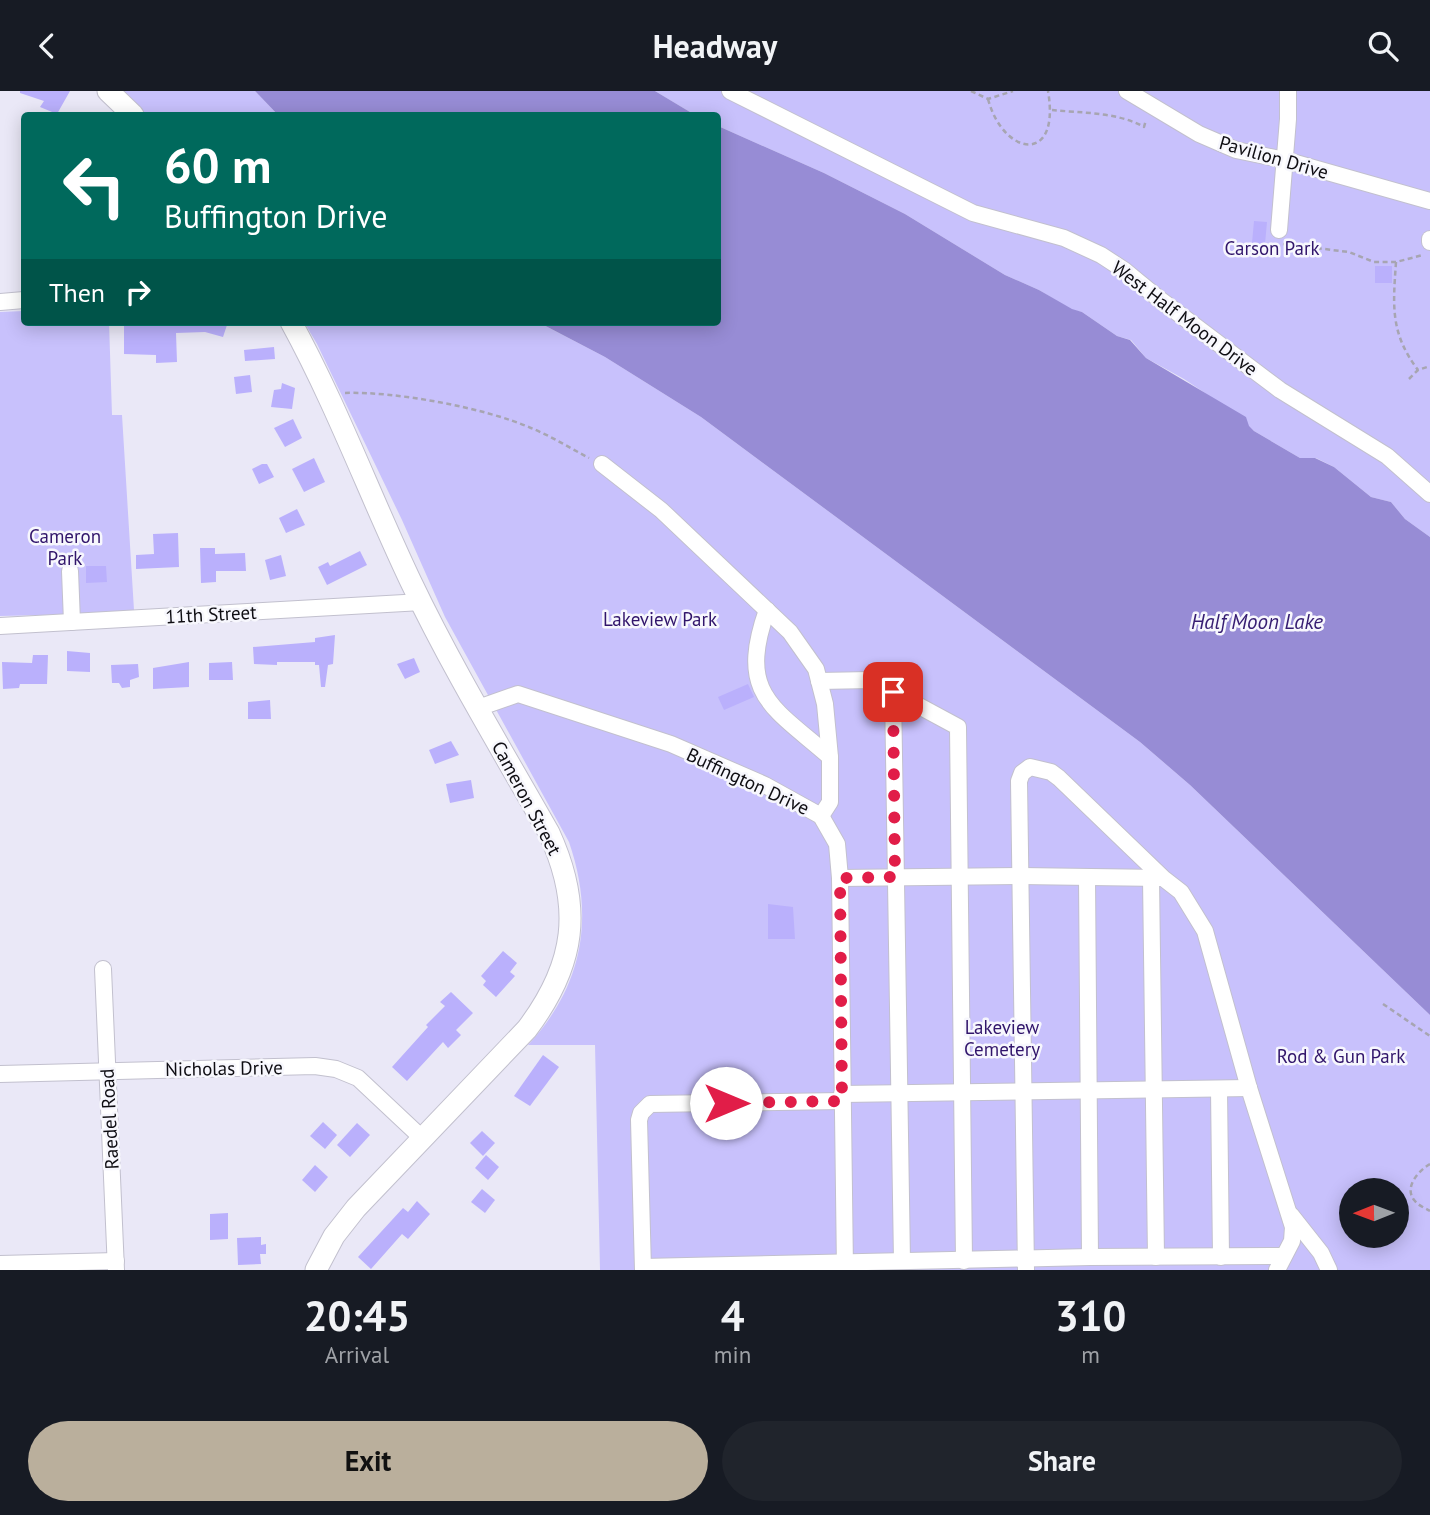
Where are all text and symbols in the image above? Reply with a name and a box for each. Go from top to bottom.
text: Headway [653,25,777,67]
icon: back [28,27,66,65]
icon: search [1364,27,1402,65]
street label: Pavilion Drive [1217,130,1331,184]
text: 60 m [164,133,271,197]
icon: left [49,140,140,231]
text: Buffington Drive [164,195,388,237]
park label: Carson Park [1224,236,1320,260]
street label: West Half Moon Drive [1107,255,1263,381]
icon: right [119,273,157,311]
text: Then [49,276,105,309]
park label: Cameron Park [29,524,101,570]
street label: 11th Street [165,600,258,628]
park label: Lakeview Park [603,607,717,631]
water label: Half Moon Lake [1191,608,1323,635]
pin [863,662,923,722]
icon: arrive [874,673,912,711]
street label: Cameron Street [487,737,567,860]
street label: Buffington Drive [683,742,813,820]
park label: Lakeview Cemetery [964,1015,1040,1061]
park label: Rod & Gun Park [1277,1044,1405,1068]
street label: Nicholas Drive [165,1055,283,1081]
position arrow [689,1066,763,1140]
street label: Raedel Road [94,1068,124,1170]
north arrow [1339,1178,1409,1248]
map controls [1339,1178,1409,1248]
text: 20:45 [304,1288,410,1343]
text: 4 [721,1288,744,1343]
text: 310 [1055,1288,1126,1343]
text: Arrival [325,1340,389,1369]
text: min [714,1340,751,1369]
text: m [1081,1340,1100,1369]
button: Exit [28,1421,708,1501]
button: Share [722,1421,1402,1501]

